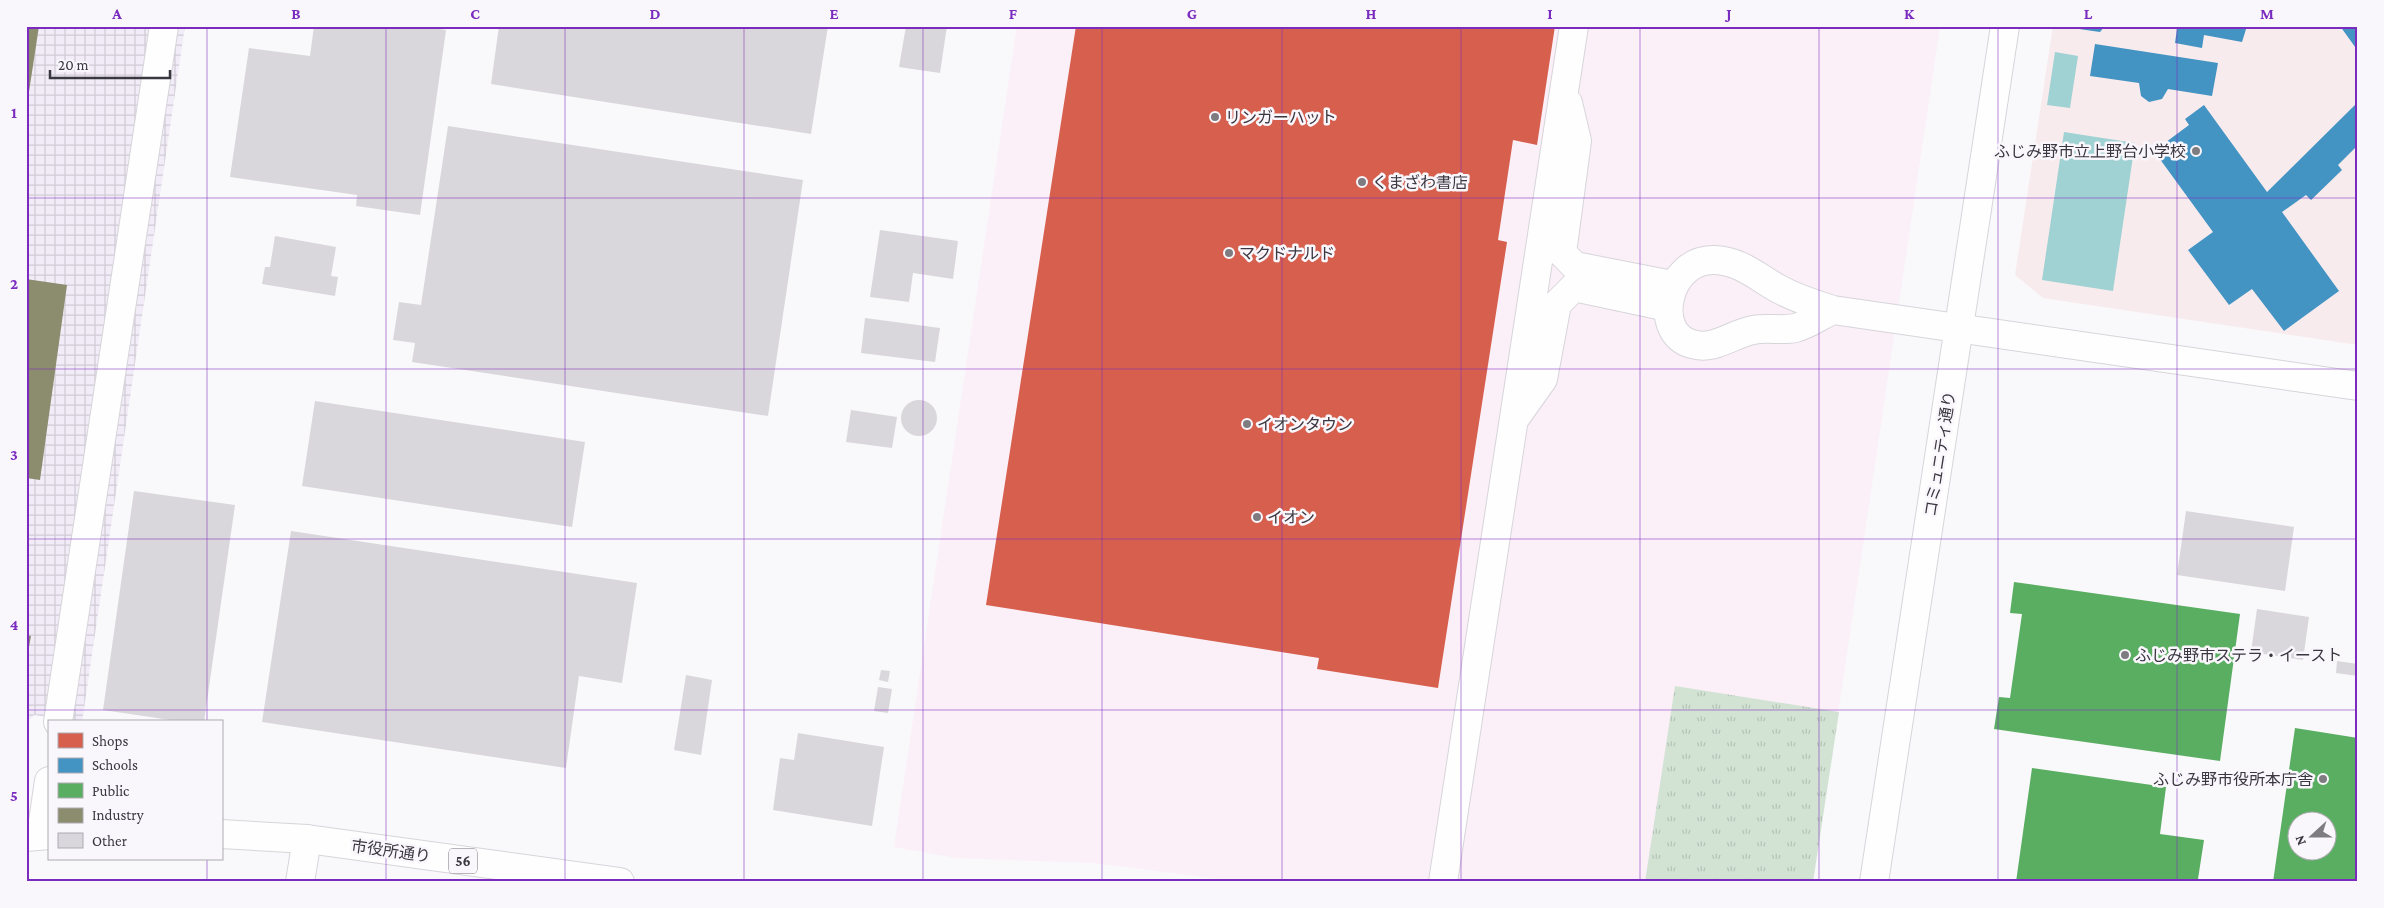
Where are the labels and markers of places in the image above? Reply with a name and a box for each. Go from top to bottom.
place label: リンガーハット [1225,109,1337,126]
marker: リンガーハット [1209,111,1221,123]
place label: ふじみ野市立上野台小学校 [1994,143,2186,160]
marker: ふじみ野市立上野台小学校 [2190,145,2202,157]
place label: くまざわ書店 [1372,174,1468,191]
marker: くまざわ書店 [1356,176,1368,188]
place label: マクドナルド [1239,245,1335,262]
marker: マクドナルド [1223,247,1235,259]
place label: イオンタウン [1257,416,1353,433]
marker: イオンタウン [1241,418,1253,430]
place label: イオン [1267,509,1315,526]
marker: イオン [1251,511,1263,523]
place label: ふじみ野市ステラ・イースト [2135,647,2342,664]
marker: ふじみ野市ステラ・イースト [2119,649,2131,661]
place label: ふじみ野市役所本庁舎 [2153,771,2313,788]
marker: ふじみ野市役所本庁舎 [2317,773,2329,785]

